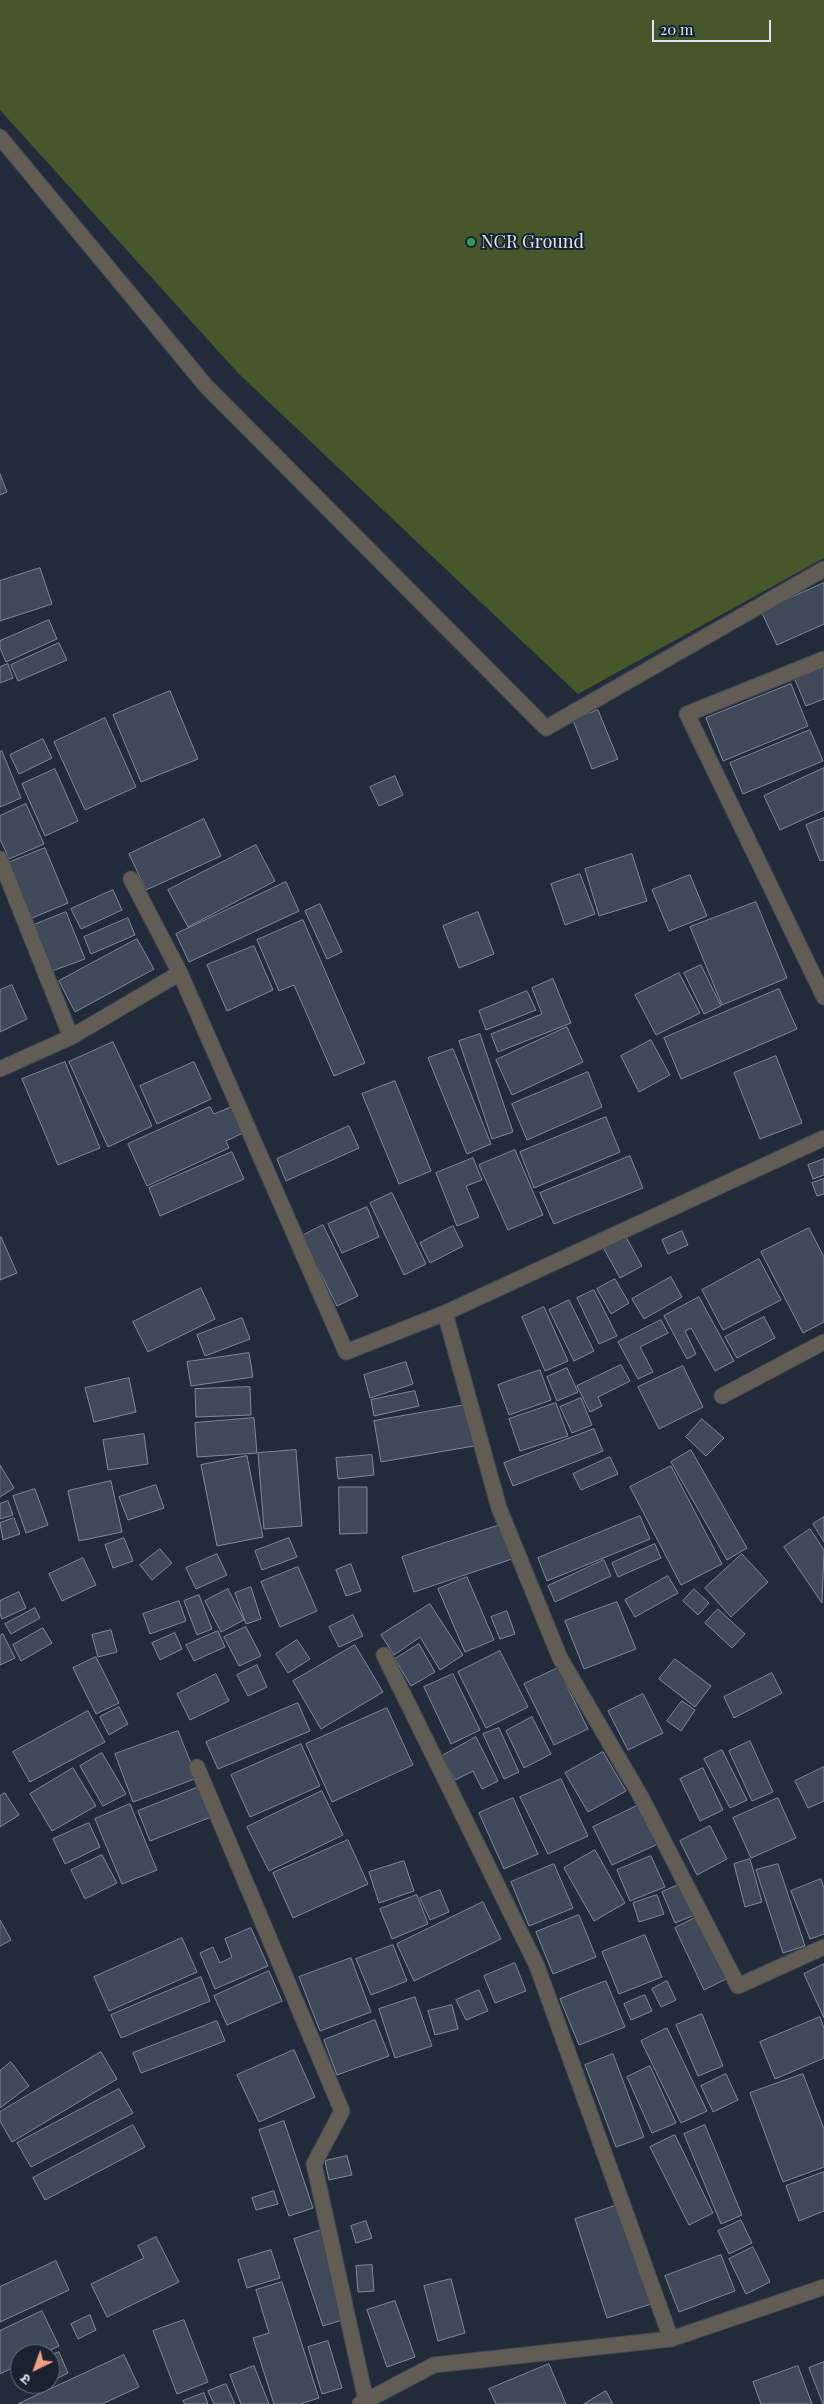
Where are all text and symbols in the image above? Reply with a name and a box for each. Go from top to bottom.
scale bar [654,10,773,42]
text: 20 m [660,19,693,39]
place label: NCR Ground [481,231,584,253]
marker: NCR Ground [465,236,477,248]
north arrow [10,2344,60,2394]
text: उ [16,2370,35,2390]

